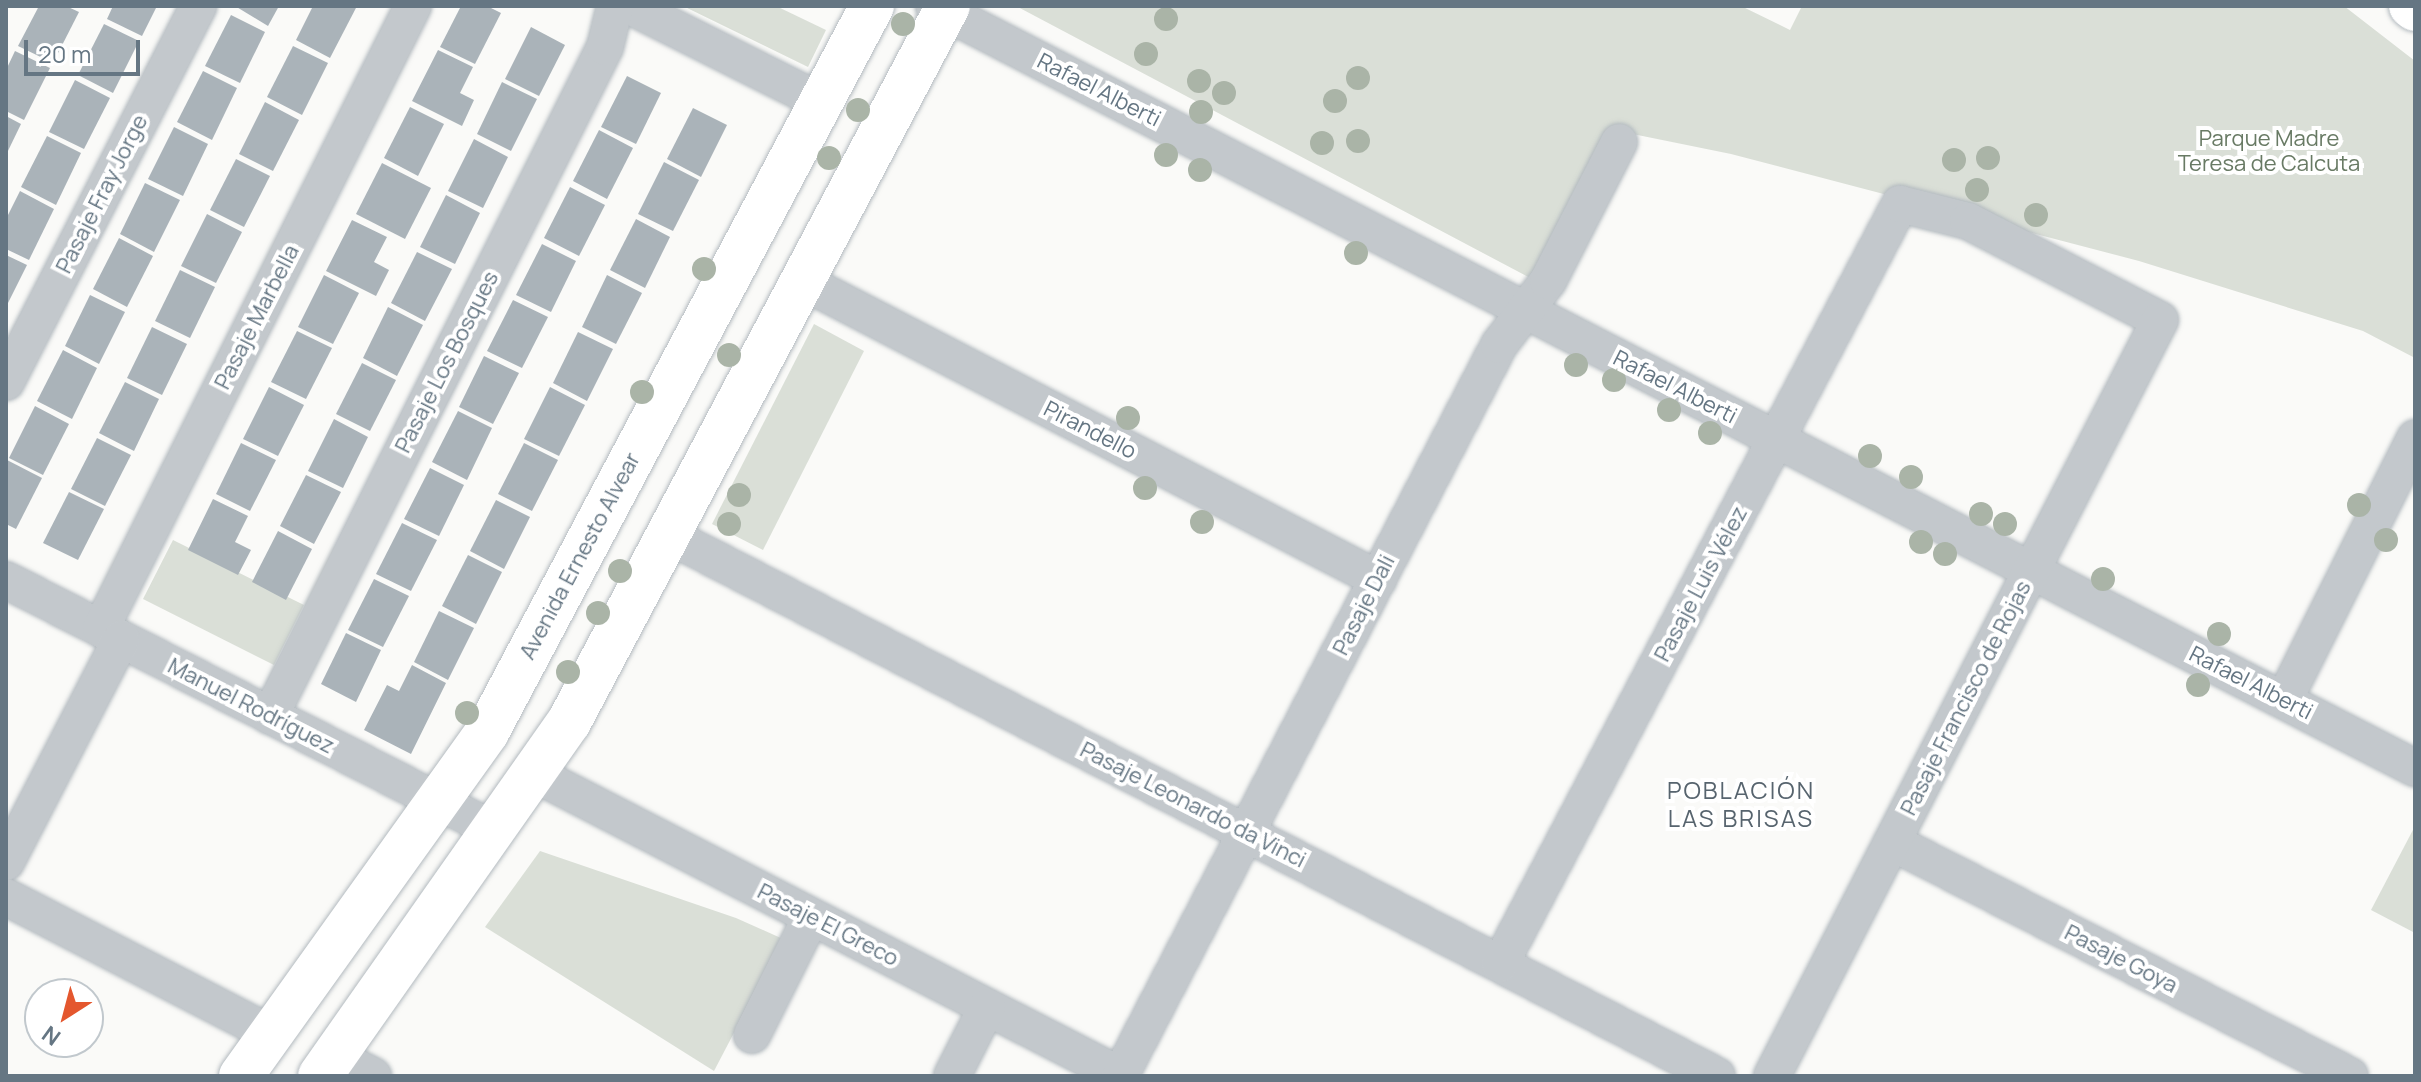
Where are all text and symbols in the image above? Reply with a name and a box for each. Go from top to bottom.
scale bar [28,24,144,74]
text: 20 m [38,37,91,70]
street label: Rafael Alberti [1033,48,1165,132]
street label: Pasaje Fray Jorge [51,110,153,278]
park label: Parque Madre Teresa de Calcuta [2178,125,2360,176]
street label: Pasaje Marbella [209,240,305,394]
street label: Pasaje Los Bosques [390,267,504,457]
street label: Rafael Alberti [1609,345,1741,429]
street label: Pirandello [1039,395,1141,465]
street label: Avenida Ernesto Alvear [514,448,646,664]
street label: Pasaje Luis Vélez [1649,502,1753,666]
street label: Pasaje Dali [1328,551,1400,659]
street label: Pasaje Francisco de Rojas [1895,576,2037,820]
street label: Rafael Alberti [2185,641,2317,725]
street label: Manuel Rodríguez [164,653,338,759]
street label: Pasaje Leonardo da Vinci [1076,737,1310,873]
district label: POBLACIÓN LAS BRISAS [1667,776,1815,832]
street label: Pasaje El Greco [753,878,903,972]
street label: Pasaje Goya [2060,919,2182,999]
north arrow [24,978,104,1058]
text: N [36,1019,66,1053]

